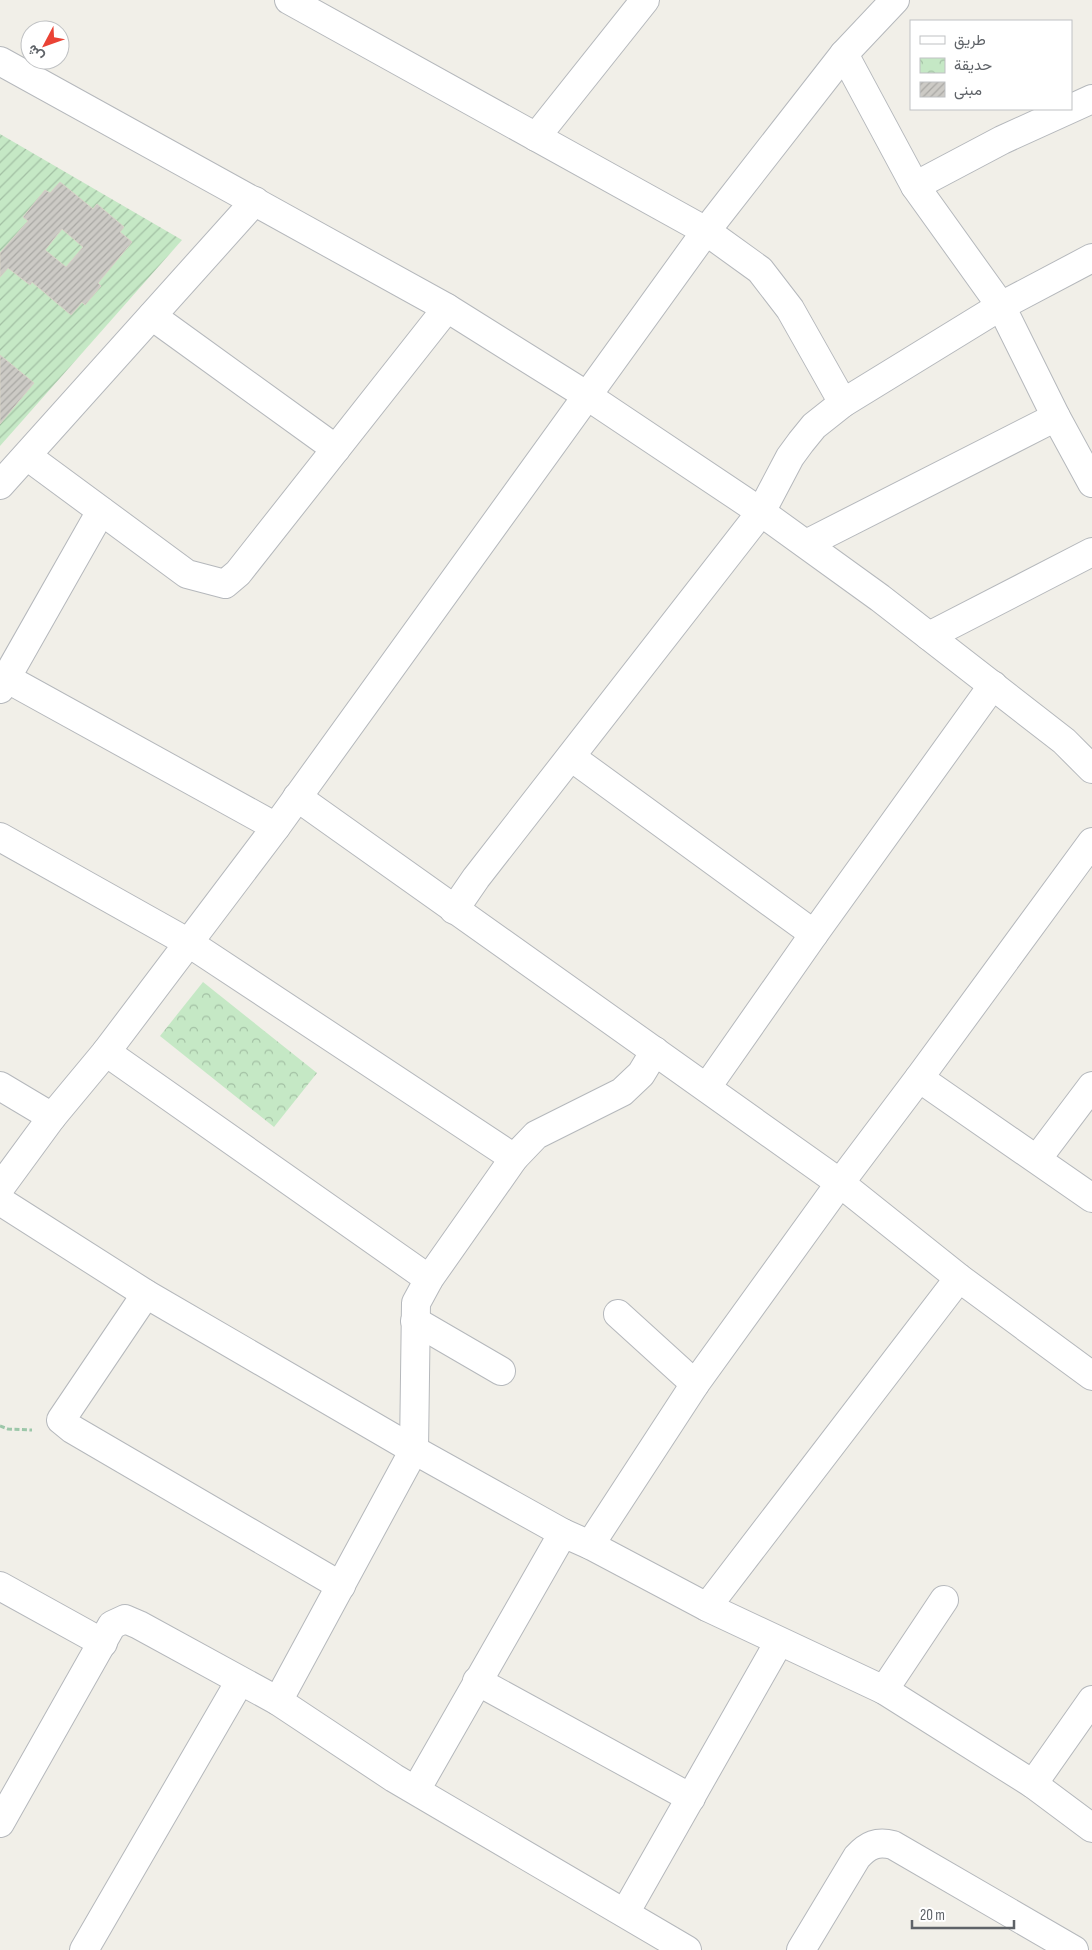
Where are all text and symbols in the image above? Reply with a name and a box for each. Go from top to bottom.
north arrow [20,20,70,70]
legend [910,20,1072,110]
text: طريق [954,31,986,50]
text: ش [24,41,48,65]
text: حديقة [954,56,992,75]
text: مبنى [954,81,982,100]
scale bar [912,1898,1014,1930]
text: 20 m [920,1906,945,1925]

